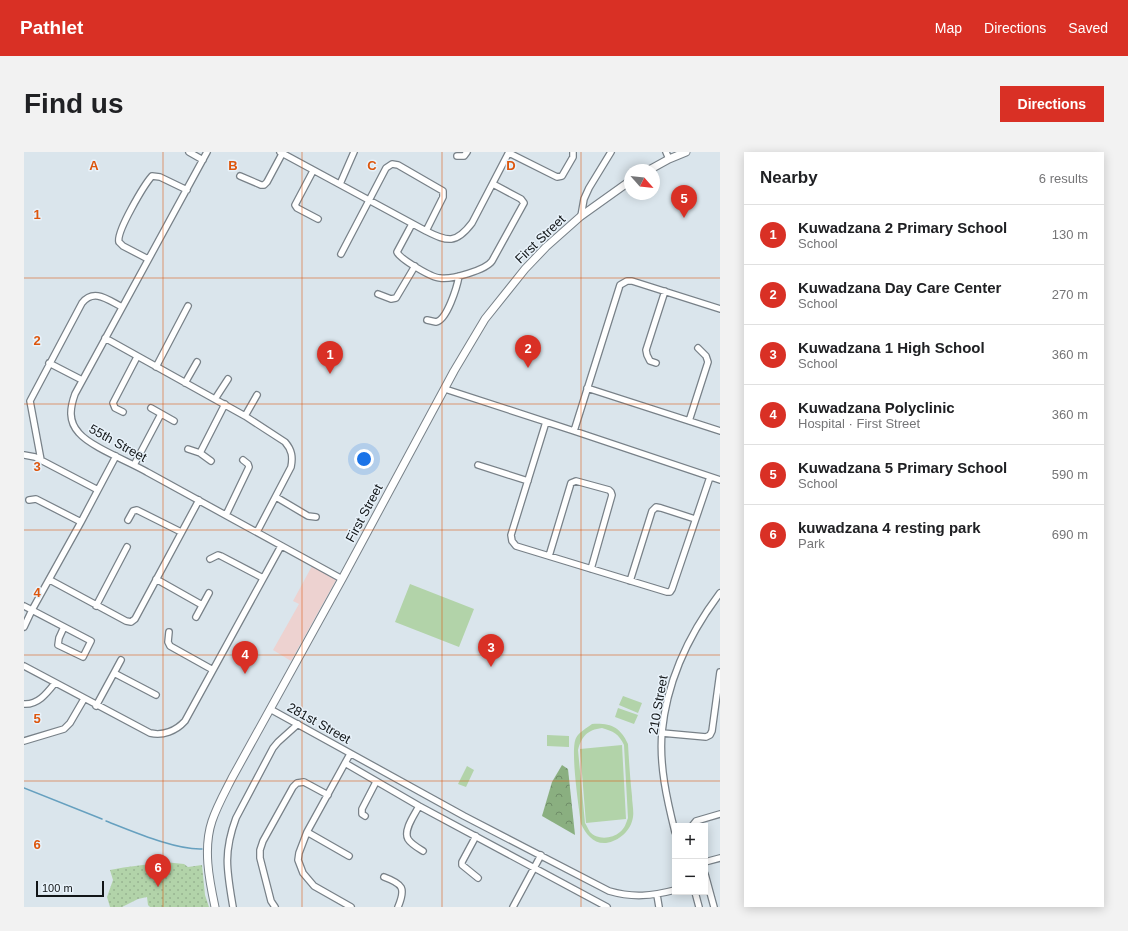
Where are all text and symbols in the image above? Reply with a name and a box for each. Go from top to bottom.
text: Pathlet [20,17,83,38]
text: Map [935,20,962,36]
text: Directions [984,20,1046,36]
text: Saved [1068,20,1108,36]
button: Directions [1000,86,1104,122]
text: Find us [24,88,124,119]
text: A [89,158,99,173]
text: B [228,158,238,173]
text: C [367,158,377,173]
text: D [506,158,516,173]
north arrow [624,164,660,200]
text: Nearby [760,168,818,187]
text: 6 results [1039,171,1088,186]
pin: 5 [671,185,697,218]
text: 1 [33,207,41,222]
street label: First Street [512,211,568,266]
text: Kuwadzana 2 Primary School [798,219,1007,236]
text: 1 [769,227,777,242]
text: 130 m [1052,227,1088,242]
text: School [798,236,838,251]
text: Kuwadzana Day Care Center [798,279,1001,296]
text: 2 [769,287,777,302]
text: 270 m [1052,287,1088,302]
text: School [798,296,838,311]
text: 2 [33,333,41,348]
pin: 2 [515,335,541,368]
text: Kuwadzana 1 High School [798,339,985,356]
pin: 1 [317,341,343,374]
text: 3 [769,347,777,362]
text: 360 m [1052,347,1088,362]
text: School [798,356,838,371]
text: Kuwadzana Polyclinic [798,399,955,416]
text: 4 [769,407,777,422]
text: 360 m [1052,407,1088,422]
text: Hospital · First Street [798,416,920,431]
street label: 55th Street [87,421,150,465]
your location [354,449,374,469]
text: 3 [33,459,41,474]
text: Kuwadzana 5 Primary School [798,459,1007,476]
text: 5 [769,467,777,482]
text: 590 m [1052,467,1088,482]
text: School [798,476,838,491]
street label: First Street [342,481,386,545]
text: kuwadzana 4 resting park [798,519,981,536]
text: 6 [769,527,777,542]
text: 690 m [1052,527,1088,542]
text: Park [798,536,825,551]
text: 4 [33,585,41,600]
pin: 3 [478,634,504,667]
pin: 4 [232,641,258,674]
street label: 210 Street [645,674,671,736]
street label: 281st Street [285,699,354,747]
text: 5 [33,711,41,726]
map controls [672,823,708,895]
button: + [672,823,708,859]
text: 6 [33,837,41,852]
pin: 6 [145,854,171,887]
button: − [672,859,708,895]
scale bar [36,879,104,898]
text: 100 m [42,882,73,894]

